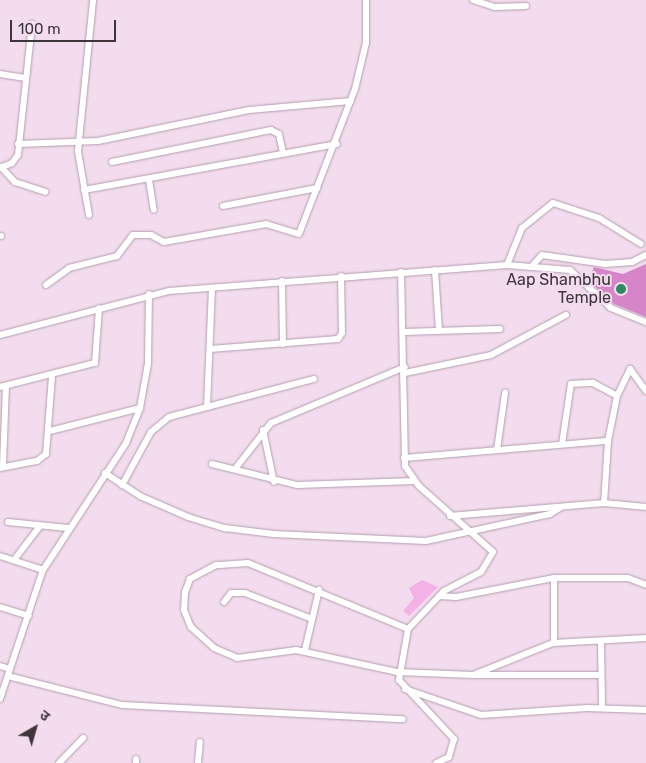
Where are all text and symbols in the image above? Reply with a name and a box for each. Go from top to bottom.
scale bar [12,10,119,42]
text: 100 m [18,20,60,38]
place label: Aap Shambhu Temple [506,270,611,308]
marker: Aap Shambhu Temple [615,283,627,295]
north arrow [10,703,60,753]
text: उ [36,707,53,725]

